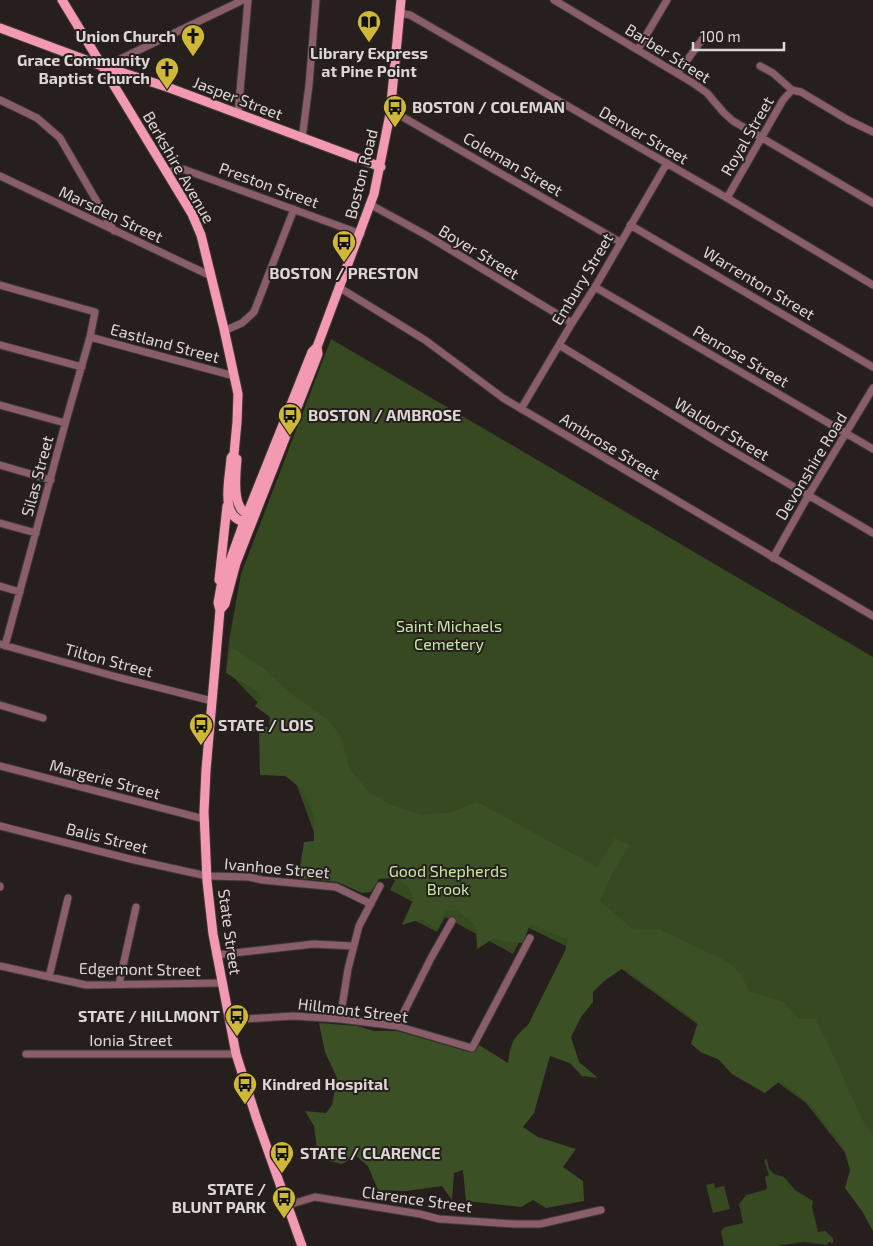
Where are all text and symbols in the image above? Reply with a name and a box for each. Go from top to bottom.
library icon: Library Express at Pine Point [356,9,382,43]
street label: Barber Street [622,19,714,86]
scale bar [693,20,784,52]
church icon: Union Church [180,23,206,57]
place label: Union Church [76,26,176,45]
text: 100 m [700,27,741,45]
place label: Library Express at Pine Point [310,43,428,80]
place label: Grace Community Baptist Church [17,50,150,87]
church icon: Grace Community Baptist Church [154,56,180,90]
street label: Jasper Street [191,72,286,123]
street label: Royal Street [716,93,777,179]
bus stop icon: BOSTON / COLEMAN [382,94,408,128]
place label: BOSTON / COLEMAN [412,97,565,116]
street label: Denver Street [596,101,692,168]
street label: Berkshire Avenue [140,107,219,226]
street label: Boston Road [340,127,381,221]
street label: Coleman Street [460,127,566,200]
street label: Preston Street [217,158,322,211]
street label: Marsden Street [56,181,166,246]
street label: Boyer Street [436,220,523,283]
bus stop icon: BOSTON / PRESTON [331,229,357,263]
street label: Embury Street [547,229,616,328]
street label: Warrenton Street [700,242,818,323]
place label: BOSTON / PRESTON [269,263,419,282]
street label: Eastland Street [109,319,222,366]
street label: Penrose Street [690,321,792,391]
street label: Waldorf Street [672,393,773,464]
bus stop icon: BOSTON / AMBROSE [277,402,303,436]
place label: BOSTON / AMBROSE [308,405,461,424]
street label: Ambrose Street [557,408,664,483]
street label: Devonshire Road [771,408,850,523]
street label: Silas Street [17,433,56,518]
park label: Saint Michaels Cemetery [396,616,502,653]
street label: Tilton Street [63,639,155,680]
bus stop icon: STATE / LOIS [188,712,214,746]
place label: STATE / LOIS [218,715,314,734]
street label: Margerie Street [48,755,162,802]
street label: Balis Street [64,818,150,857]
street label: Ivanhoe Street [224,853,331,882]
park label: Good Shepherds Brook [389,861,507,898]
street label: State Street [215,888,246,976]
street label: Edgemont Street [79,958,201,979]
street label: Hillmont Street [297,993,409,1026]
bus stop icon: STATE / HILLMONT [224,1003,250,1037]
place label: STATE / HILLMONT [78,1006,220,1025]
street label: Ionia Street [89,1030,173,1049]
bus stop icon: Kindred Hospital [232,1071,258,1105]
place label: Kindred Hospital [262,1074,389,1093]
bus stop icon: STATE / CLARENCE [269,1140,295,1174]
place label: STATE / CLARENCE [300,1143,440,1162]
place label: STATE / BLUNT PARK [172,1179,267,1216]
street label: Clarence Street [361,1181,473,1216]
bus stop icon: STATE / BLUNT PARK [271,1185,297,1219]

